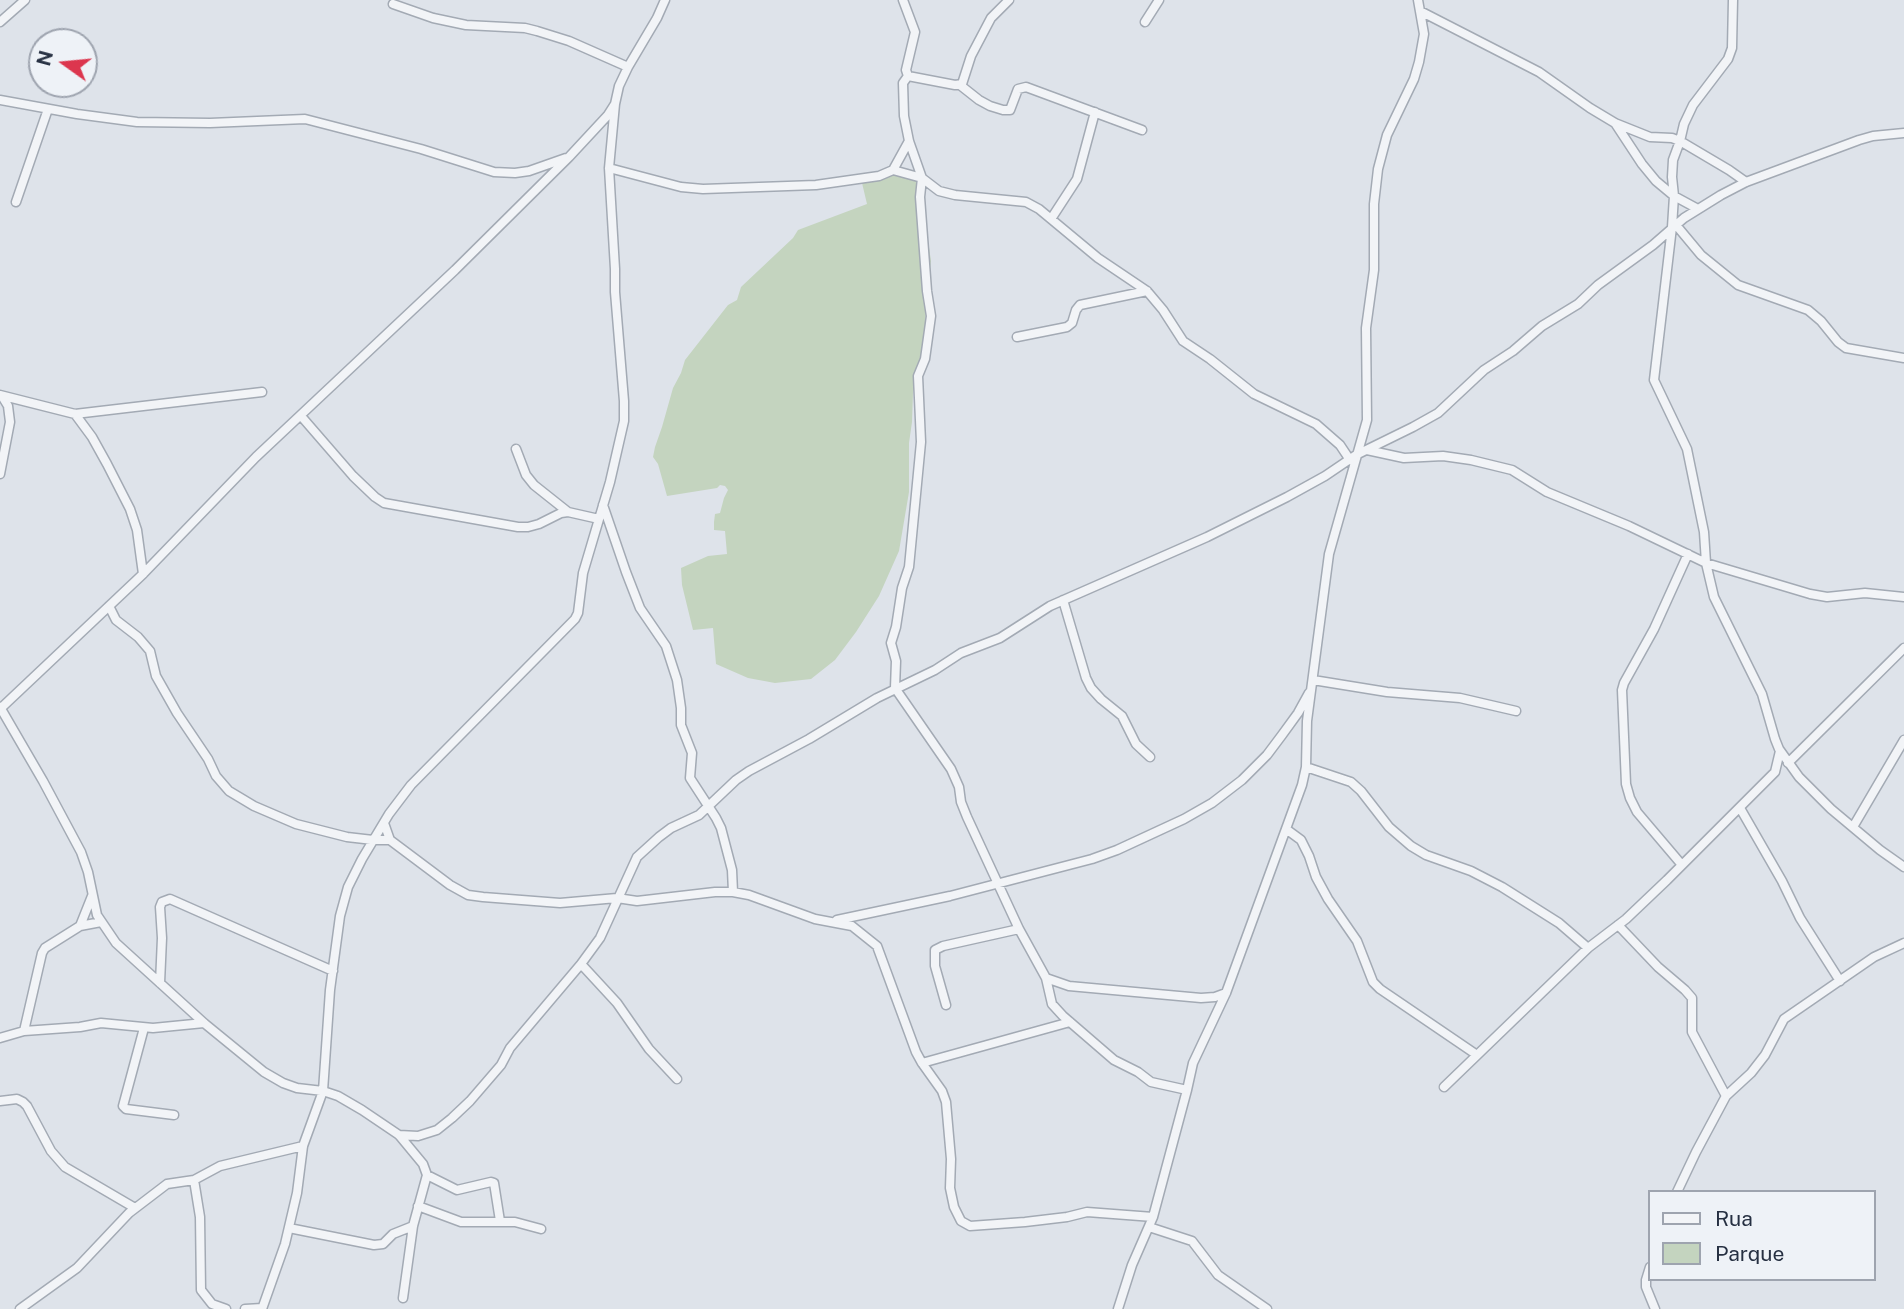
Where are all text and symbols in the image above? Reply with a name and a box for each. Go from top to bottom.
north arrow [28,28,98,98]
text: N [32,48,57,68]
legend [1648,1190,1876,1281]
text: Rua [1715,1206,1753,1231]
text: Parque [1715,1241,1784,1266]

